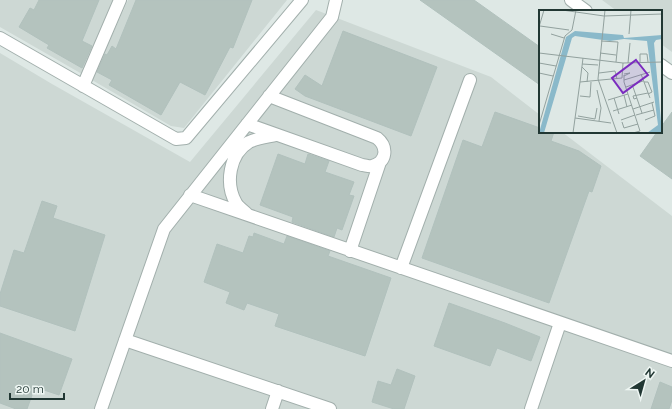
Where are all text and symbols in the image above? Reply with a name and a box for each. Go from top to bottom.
inset map [539,10,662,133]
north arrow [624,361,664,401]
text: N [642,366,657,381]
scale bar [10,375,64,401]
text: 20 m [16,382,44,396]

